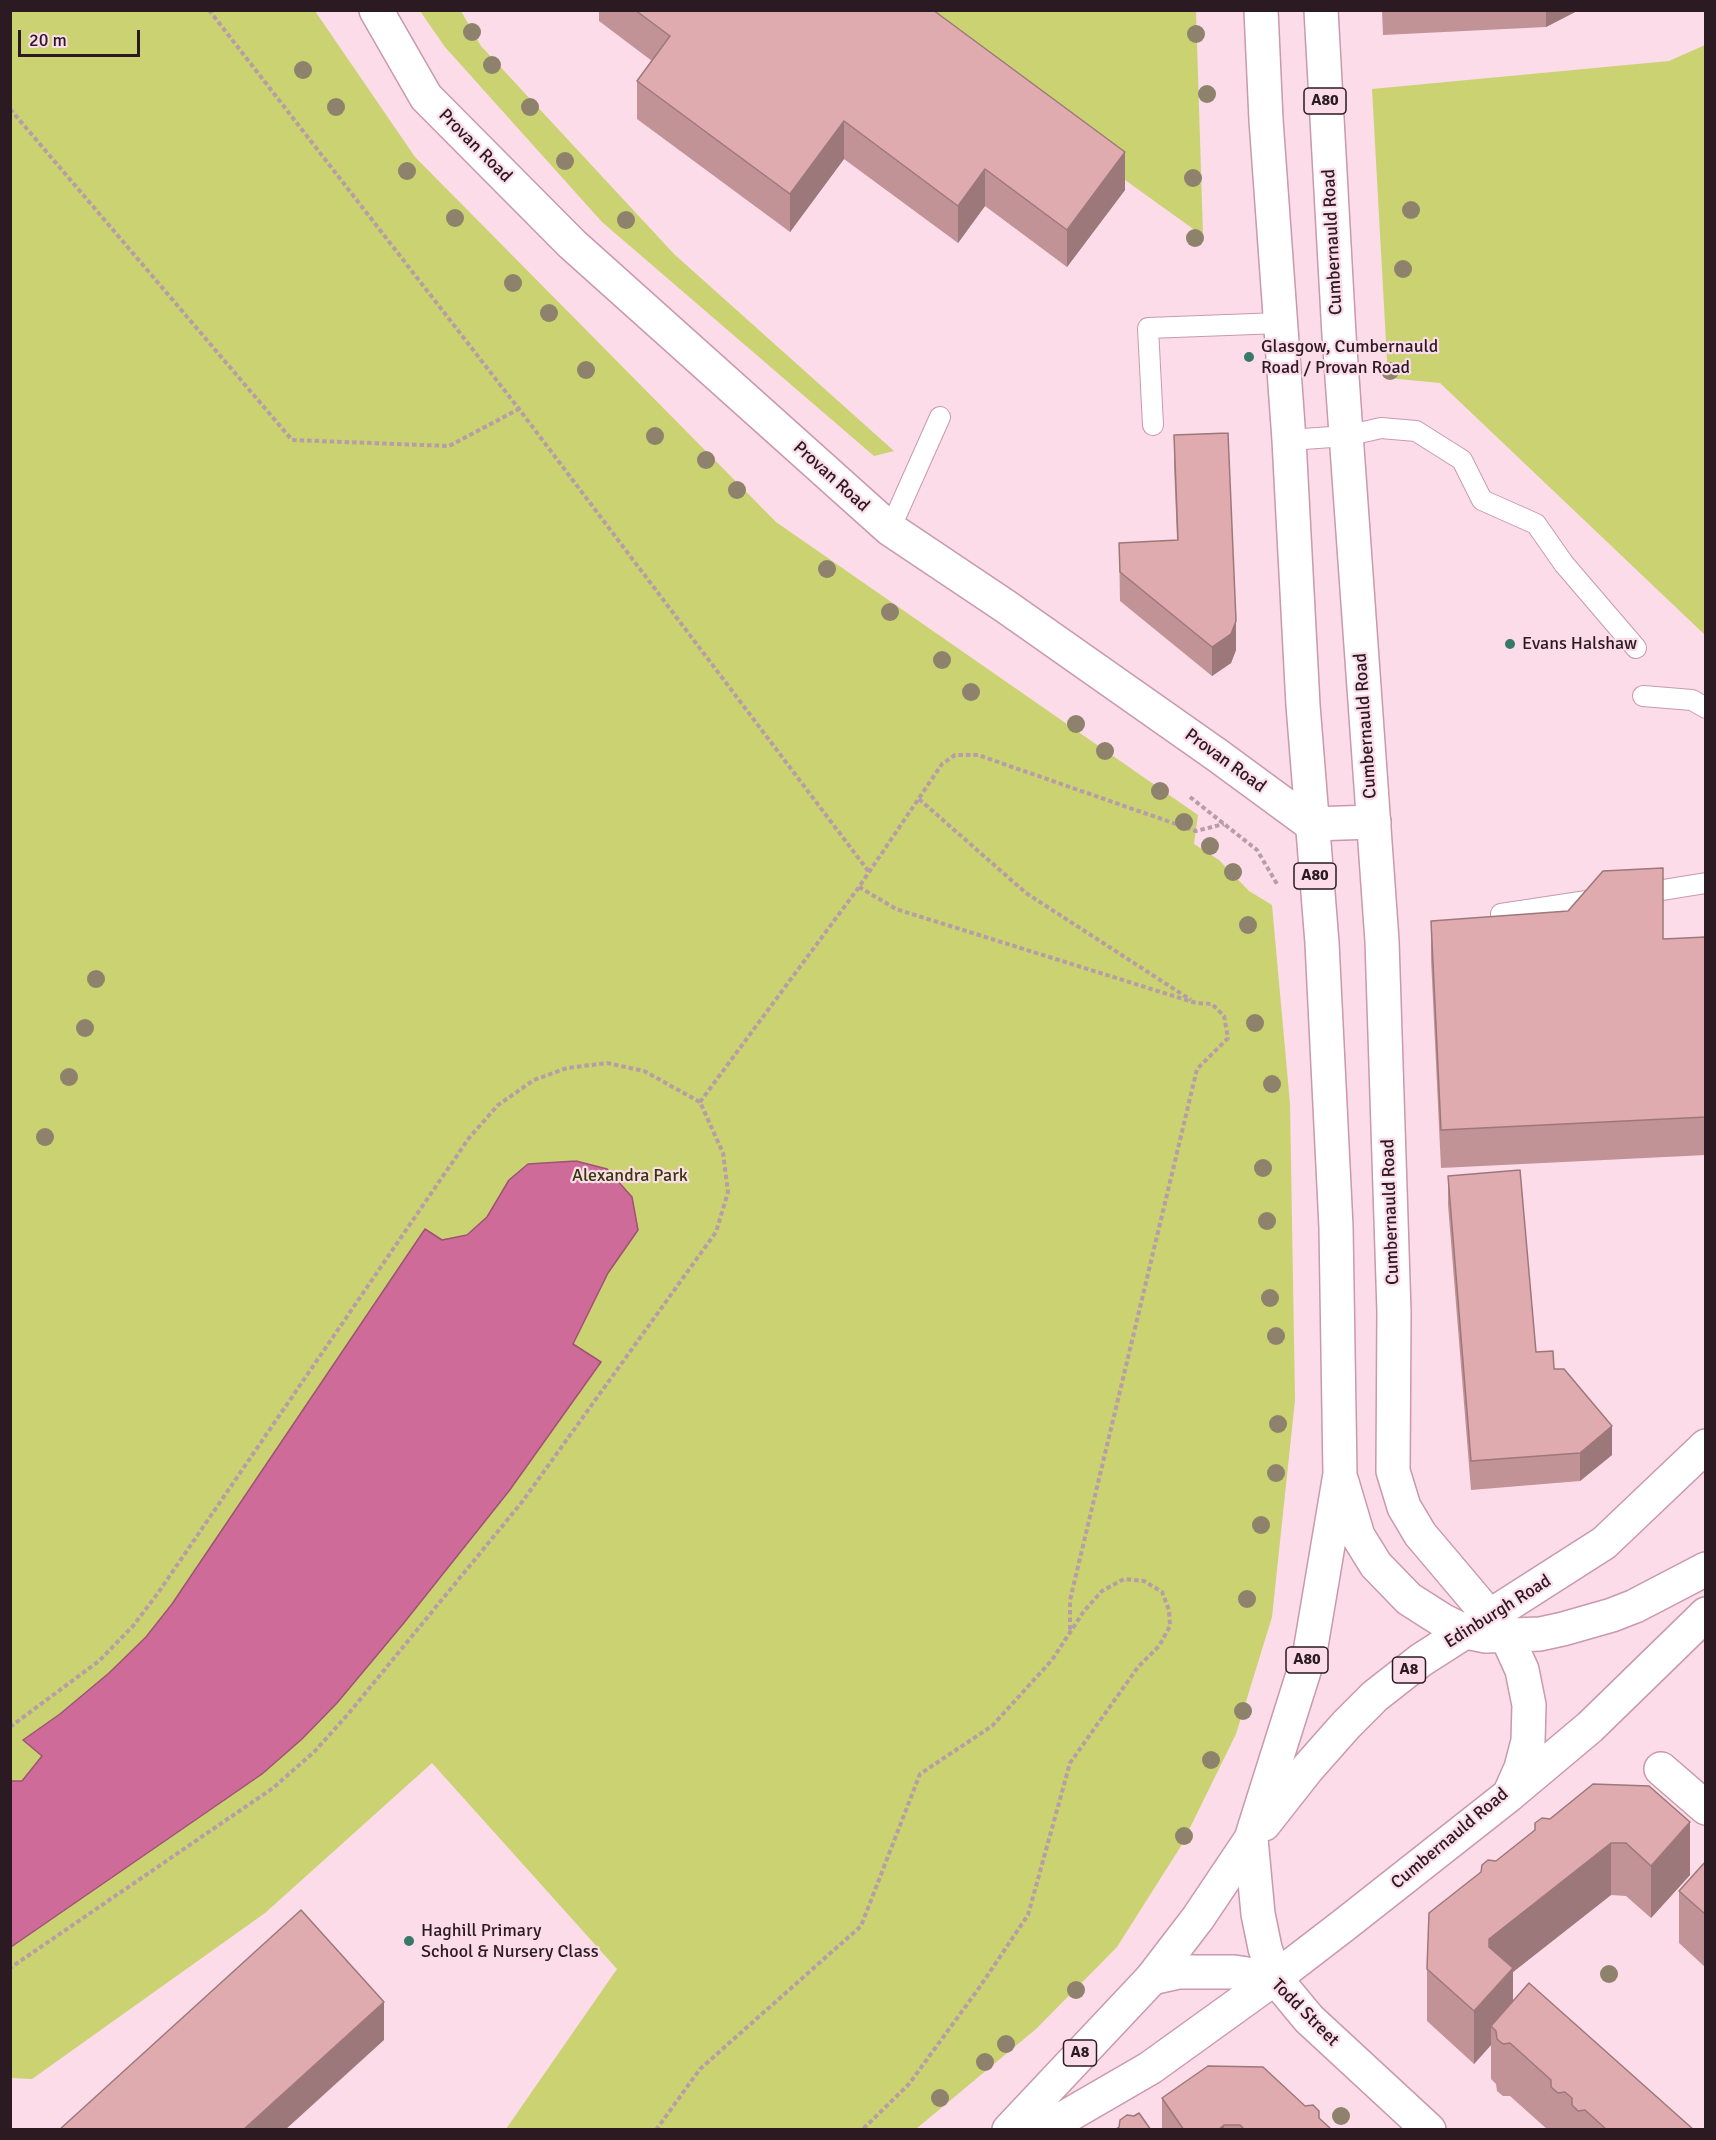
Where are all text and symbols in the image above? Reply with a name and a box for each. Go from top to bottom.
scale bar [21,18,142,56]
text: 20 m [29,29,67,51]
road number: A80 [1304,88,1346,114]
street label: Provan Road [434,105,516,187]
street label: Cumbernauld Road [1318,168,1348,316]
place label: Glasgow, Cumbernauld Road / Provan Road [1261,336,1438,378]
marker: Glasgow, Cumbernauld Road / Provan Road [1242,350,1256,364]
street label: Provan Road [788,437,874,517]
place label: Evans Halshaw [1522,633,1637,655]
marker: Evans Halshaw [1503,637,1517,651]
street label: Cumbernauld Road [1350,652,1382,800]
street label: Provan Road [1180,724,1270,798]
road number: A80 [1294,863,1336,889]
street label: Cumbernauld Road [1378,1139,1404,1285]
park label: Alexandra Park [572,1165,688,1187]
street label: Edinburgh Road [1441,1571,1555,1653]
road number: A80 [1286,1647,1328,1673]
road number: A8 [1392,1657,1426,1683]
street label: Cumbernauld Road [1387,1784,1513,1894]
place label: Haghill Primary School & Nursery Class [421,1920,599,1962]
marker: Haghill Primary School & Nursery Class [402,1934,416,1948]
street label: Todd Street [1267,1975,1343,2051]
road number: A8 [1064,2040,1096,2066]

